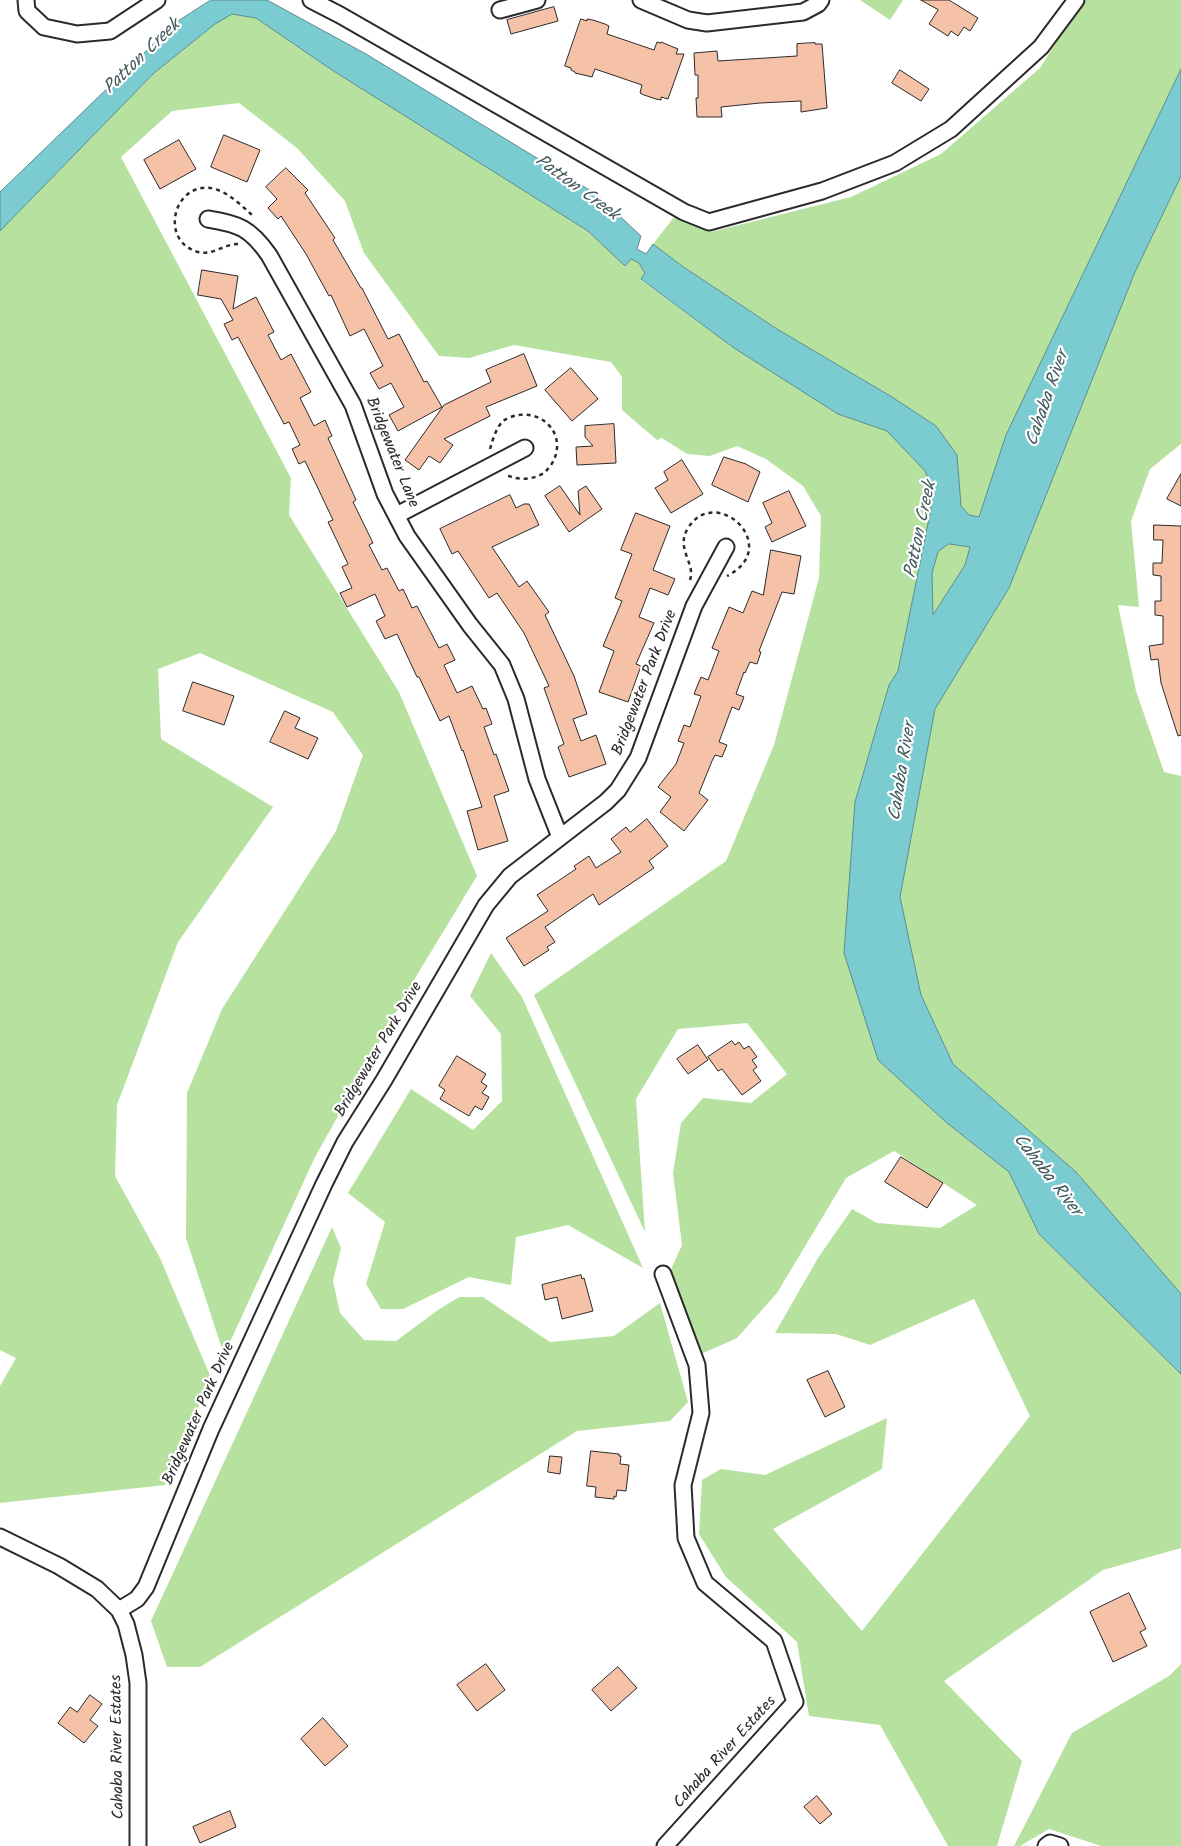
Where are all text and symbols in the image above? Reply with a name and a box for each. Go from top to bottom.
water label: Patton Creek [100,16,186,100]
water label: Patton Creek [530,151,622,227]
water label: Cahaba River [1023,349,1075,449]
street label: Bridgewater Lane [360,395,422,511]
water label: Patton Creek [901,480,943,580]
street label: Bridgewater Park Drive [609,608,683,758]
water label: Cahaba River [886,721,922,823]
street label: Bridgewater Park Drive [332,979,428,1121]
water label: Cahaba River [1007,1130,1085,1222]
street label: Bridgewater Park Drive [160,1340,240,1488]
street label: Cahaba River Estates [108,1675,130,1819]
street label: Cahaba River Estates [671,1693,781,1813]

